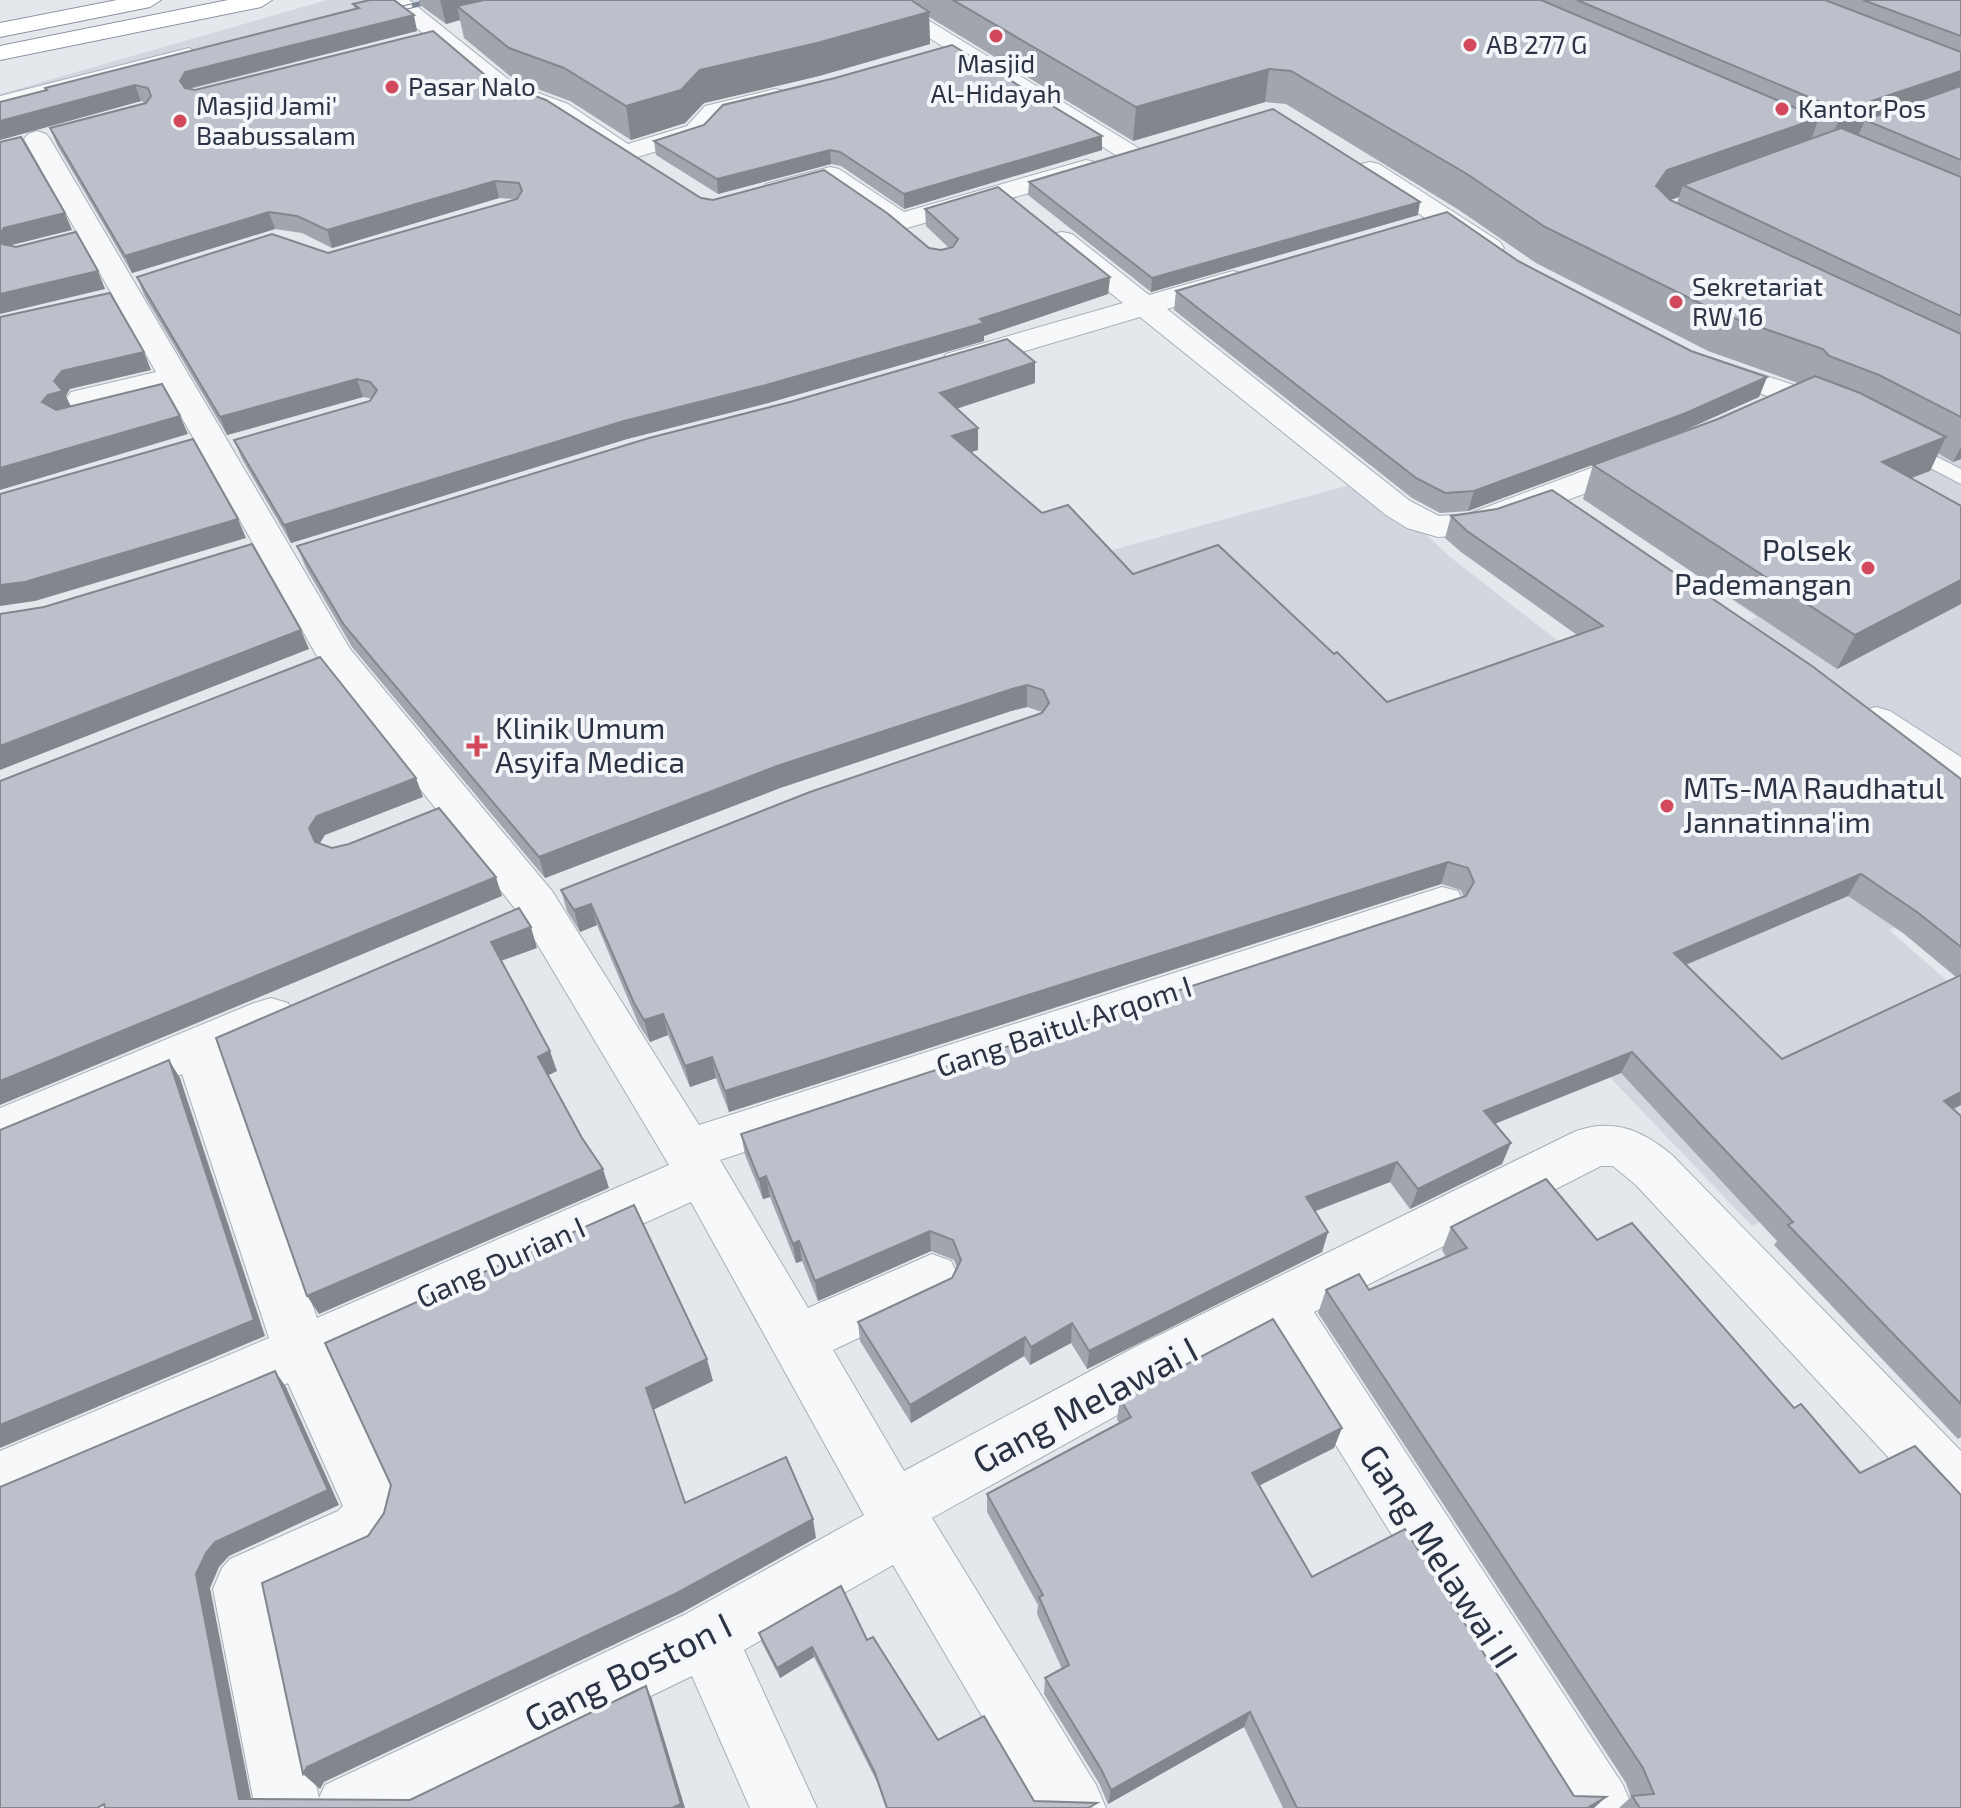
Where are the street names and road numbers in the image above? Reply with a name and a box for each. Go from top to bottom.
street label: Gang Baitul Arqom I [931,967,1196,1083]
street label: Gang Durian I [410,1208,590,1314]
street label: Gang Melawai I [965,1326,1204,1481]
street label: Gang Melawai II [1352,1435,1529,1675]
street label: Gang Boston I [517,1602,738,1739]

